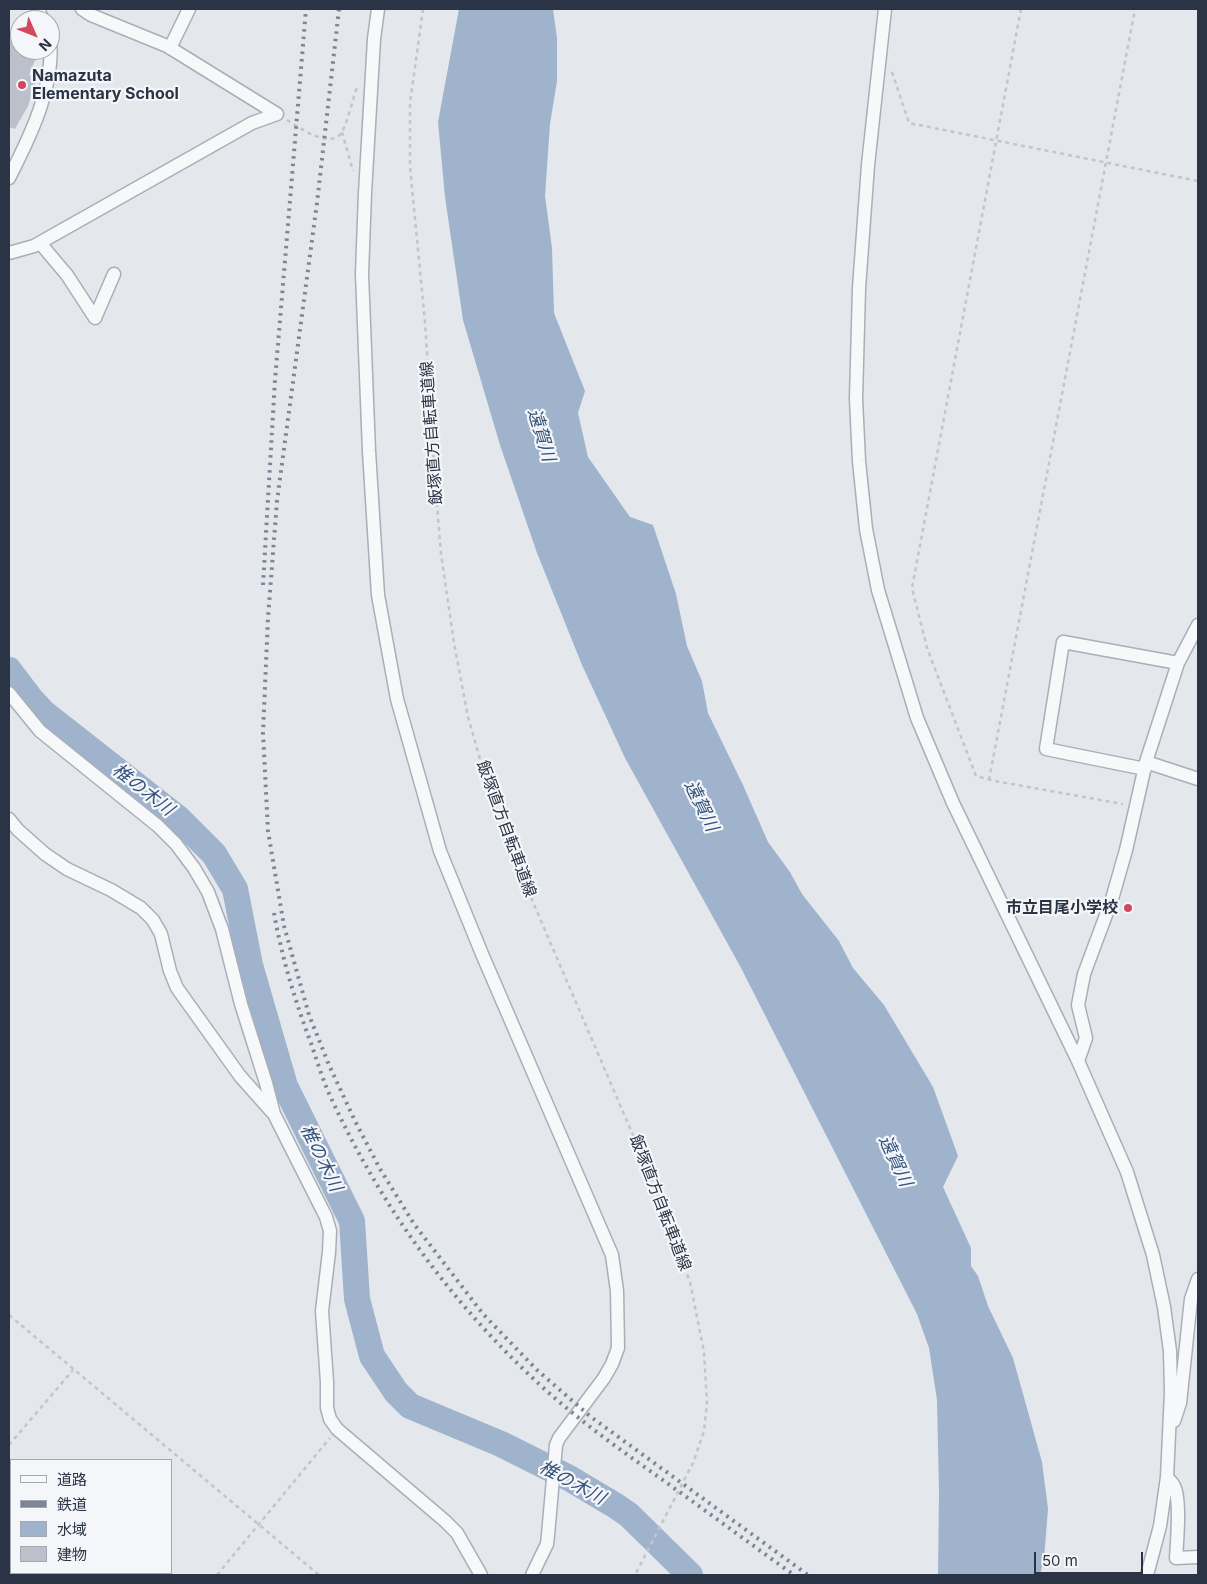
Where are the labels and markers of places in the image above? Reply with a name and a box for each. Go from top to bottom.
place label: Namazuta Elementary School [32,66,179,104]
marker: Namazuta Elementary School [16,79,28,91]
place label: 市立目尾小学校 [1006,898,1118,918]
marker: 市立目尾小学校 [1122,902,1134,914]

